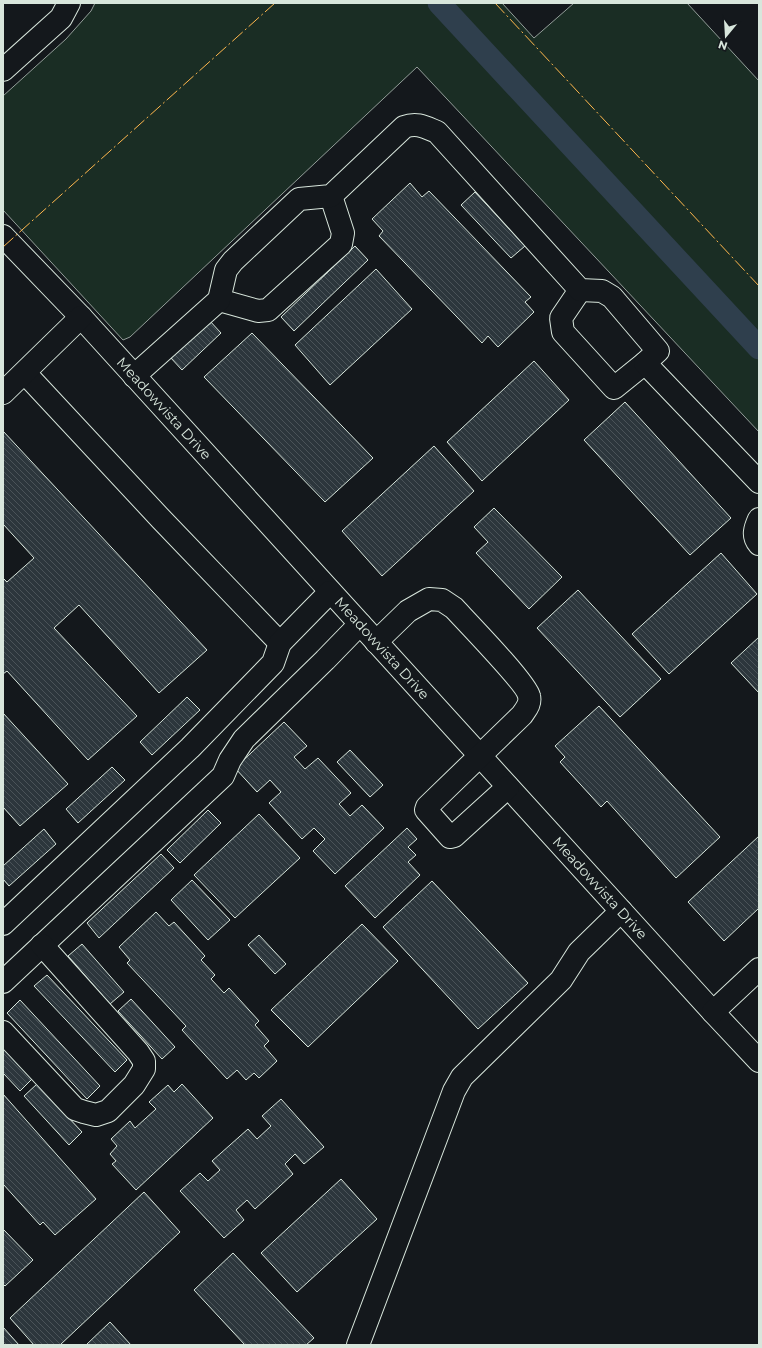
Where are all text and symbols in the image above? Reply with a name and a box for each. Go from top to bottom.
north arrow [706,16,746,56]
text: N [717,37,729,54]
street label: Meadowvista Drive [113,353,215,463]
street label: Meadowvista Drive [331,593,433,703]
street label: Meadowvista Drive [549,833,651,943]

